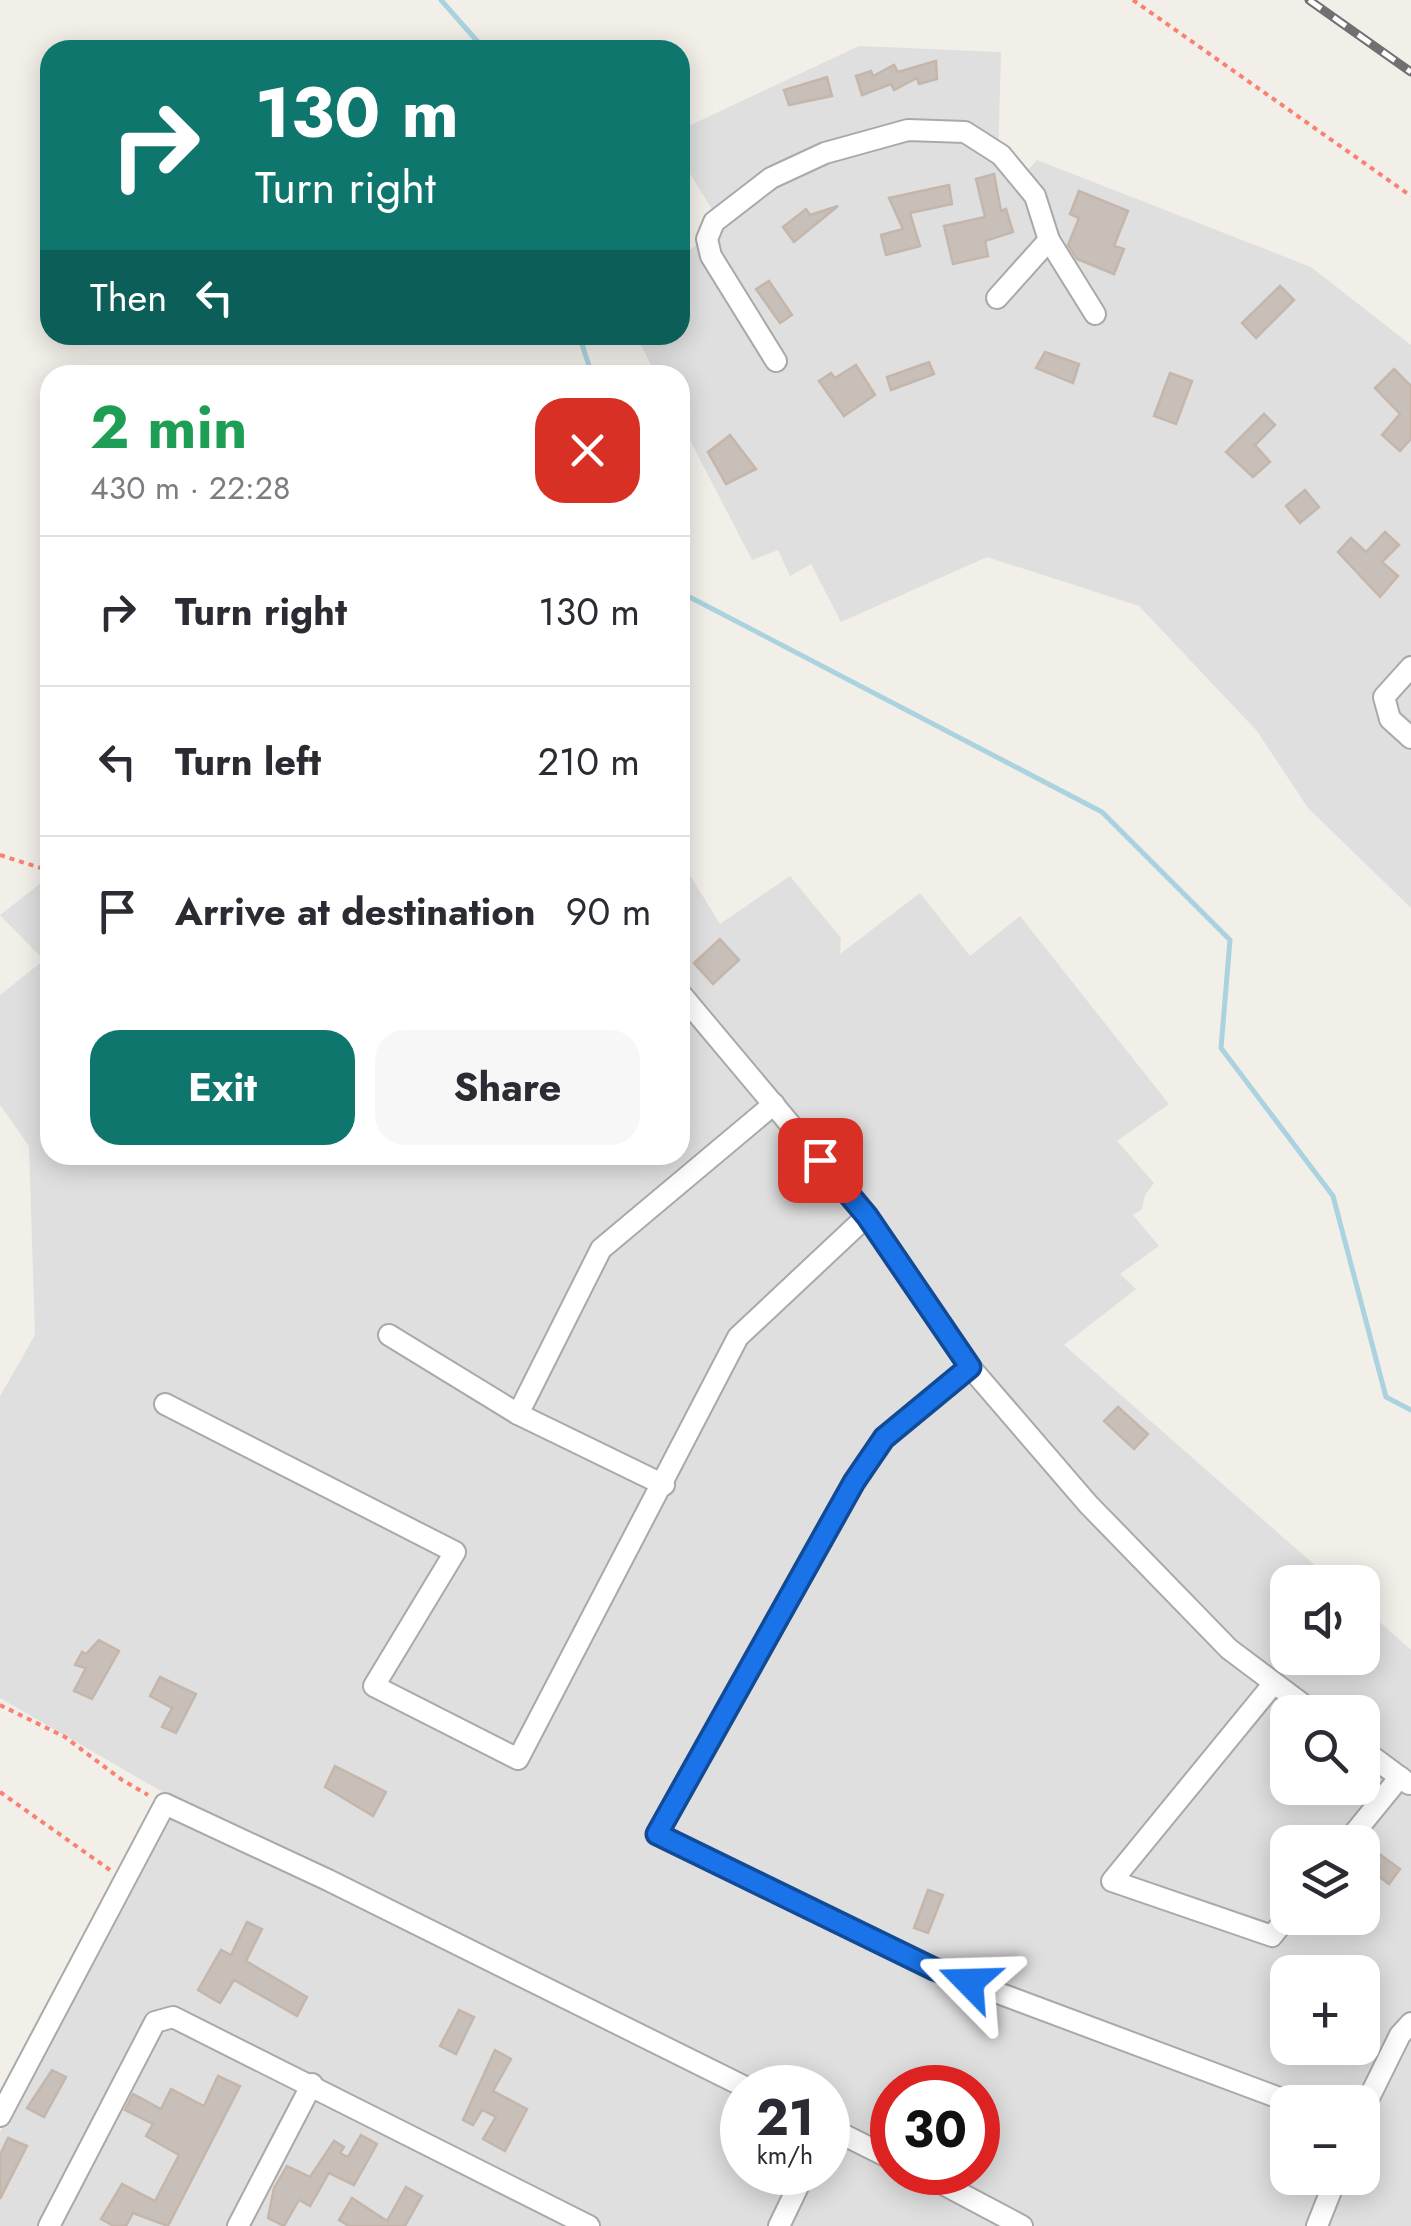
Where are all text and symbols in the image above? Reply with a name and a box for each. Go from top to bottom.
text: 130 m [255,62,459,163]
icon: right [90,80,220,210]
text: Turn right [255,155,436,220]
text: Then [90,270,167,325]
icon: left [187,270,242,325]
text: 2 min [90,384,248,471]
button: close [535,398,640,503]
text: 430 m · 22:28 [90,465,290,511]
icon: right [90,584,145,639]
text: Turn right [175,584,347,639]
text: 130 m [538,584,640,639]
icon: left [90,734,145,789]
text: Turn left [175,734,321,789]
text: 210 m [537,734,640,789]
icon: arrive [90,884,145,939]
text: Arrive at destination [175,884,536,939]
text: 90 m [566,884,651,939]
button: Exit [90,1030,355,1145]
button: Share [375,1030,640,1145]
pin [778,1118,863,1203]
icon: arrive [793,1133,848,1188]
map controls [1270,1565,1380,2195]
button: sound [1270,1565,1380,1675]
button: search [1270,1695,1380,1805]
button: layers [1270,1825,1380,1935]
position arrow [917,1930,1021,2034]
button: + [1270,1955,1380,2065]
speed limit sign: 30 [870,2065,1000,2195]
text: 21 [756,2081,814,2154]
button: − [1270,2085,1380,2195]
text: km/h [757,2137,813,2173]

